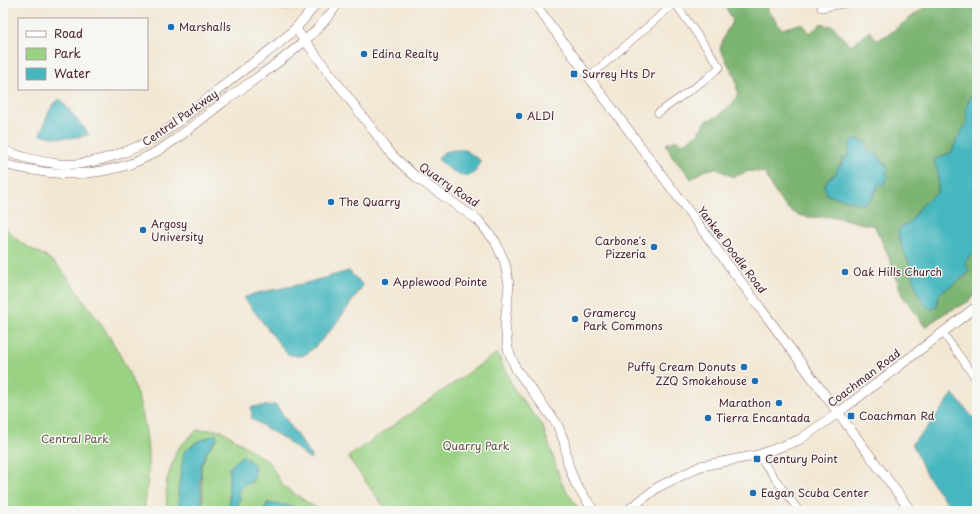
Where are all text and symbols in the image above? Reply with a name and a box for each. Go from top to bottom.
legend [18,18,148,90]
place label: Marshalls [179,18,231,35]
marker: Marshalls [166,22,176,32]
text: Road [54,24,83,42]
text: Park [54,44,81,62]
place label: Edina Realty [372,45,439,62]
marker: Edina Realty [359,49,369,59]
text: Water [54,64,91,82]
place label: Surrey Hts Dr [582,65,655,82]
marker: Surrey Hts Dr [569,69,579,79]
street label: Central Parkway [138,85,221,150]
place label: ALDI [527,107,554,124]
marker: ALDI [514,111,524,121]
street label: Quarry Road [416,158,483,211]
place label: The Quarry [339,193,401,210]
marker: The Quarry [326,197,336,207]
street label: Yankee Doodle Road [694,203,771,297]
place label: Argosy University [151,215,204,245]
marker: Argosy University [138,225,148,235]
place label: Carbone's Pizzeria [595,232,646,262]
marker: Carbone's Pizzeria [649,242,659,252]
place label: Oak Hills Church [853,263,942,280]
marker: Oak Hills Church [840,267,850,277]
place label: Applewood Pointe [393,273,487,290]
marker: Applewood Pointe [380,277,390,287]
place label: Gramercy Park Commons [583,304,663,334]
marker: Gramercy Park Commons [570,314,580,324]
street label: Coachman Road [824,344,904,411]
place label: Puffy Cream Donuts [627,358,736,375]
marker: Puffy Cream Donuts [739,362,749,372]
place label: ZZQ Smokehouse [655,372,747,389]
marker: ZZQ Smokehouse [750,376,760,386]
place label: Marathon [719,394,771,411]
marker: Marathon [774,398,784,408]
place label: Coachman Rd [859,407,935,424]
place label: Tierra Encantada [716,409,810,426]
marker: Coachman Rd [846,411,856,421]
marker: Tierra Encantada [703,413,713,423]
park label: Central Park [41,430,109,447]
park label: Quarry Park [443,437,510,454]
place label: Century Point [765,450,838,467]
marker: Century Point [752,454,762,464]
place label: Eagan Scuba Center [761,484,869,501]
marker: Eagan Scuba Center [748,488,758,498]

